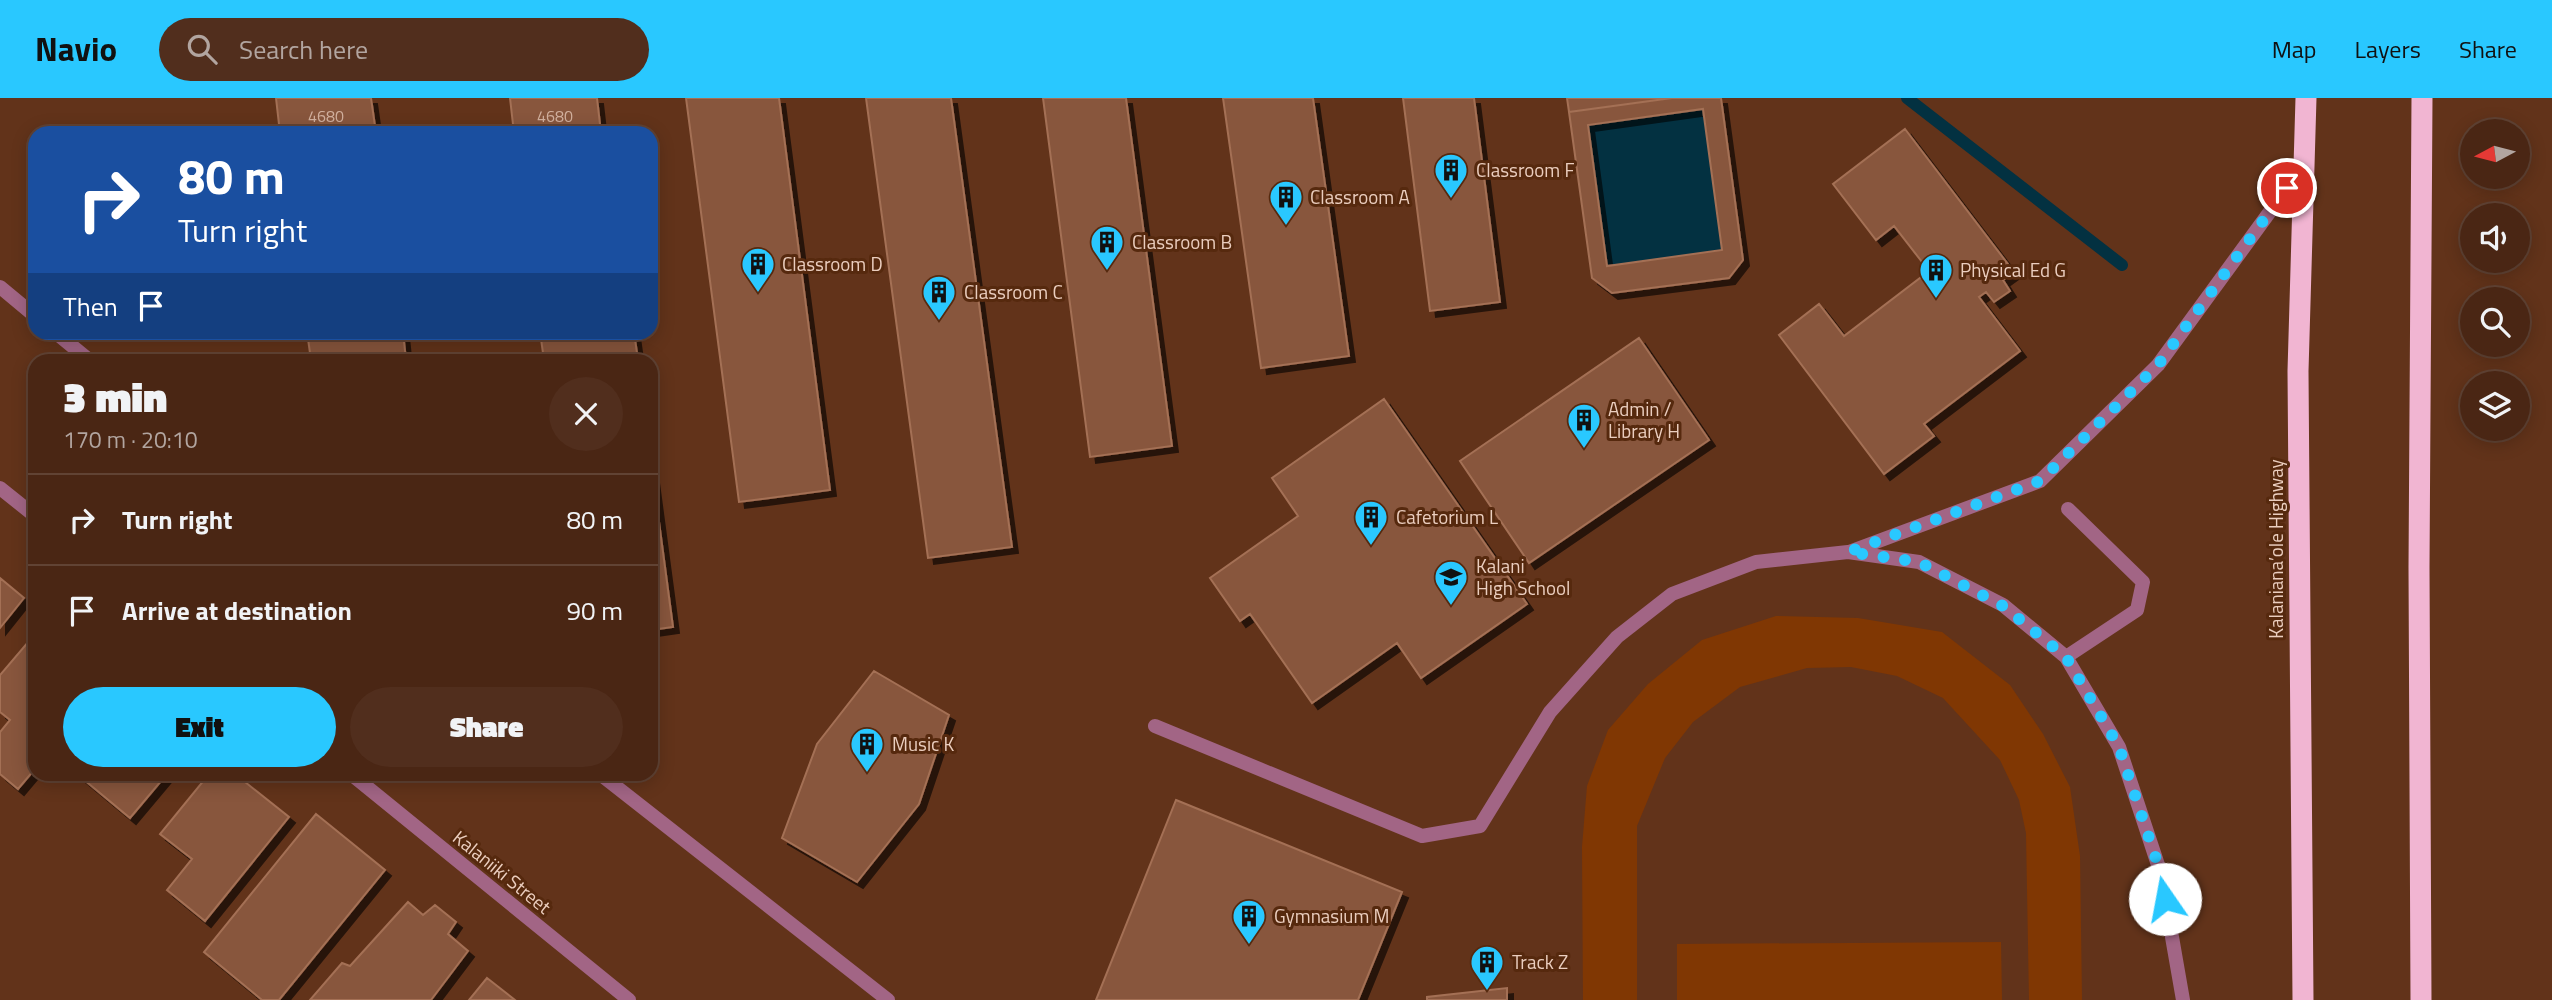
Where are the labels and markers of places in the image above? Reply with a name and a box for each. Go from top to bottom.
building icon: Classroom F [1432,151,1470,200]
place label: Classroom F [1476,155,1574,184]
pin [2257,158,2317,218]
building icon: Classroom A [1267,178,1305,227]
place label: Classroom A [1310,182,1410,211]
building icon: Classroom B [1088,223,1126,272]
place label: Classroom B [1132,227,1232,256]
building icon: Classroom D [739,245,777,294]
place label: Classroom D [782,249,883,278]
building icon: Physical Ed G [1917,251,1955,300]
place label: Physical Ed G [1960,255,2066,284]
building icon: Classroom C [920,273,958,322]
place label: Classroom C [964,277,1063,306]
place label: Admin / Library H [1608,394,1680,445]
building icon: Admin / Library H [1565,401,1603,450]
building icon: Cafetorium L [1352,498,1390,547]
place label: Cafetorium L [1396,502,1498,531]
place label: Kalani High School [1476,551,1570,602]
school or university icon: Kalani High School [1432,558,1470,607]
building icon: Music K [848,725,886,774]
place label: Music K [892,729,955,758]
building icon: Gymnasium M [1230,897,1268,946]
place label: Gymnasium M [1274,901,1389,930]
building icon: Track Z [1468,943,1506,992]
place label: Track Z [1512,947,1568,976]

